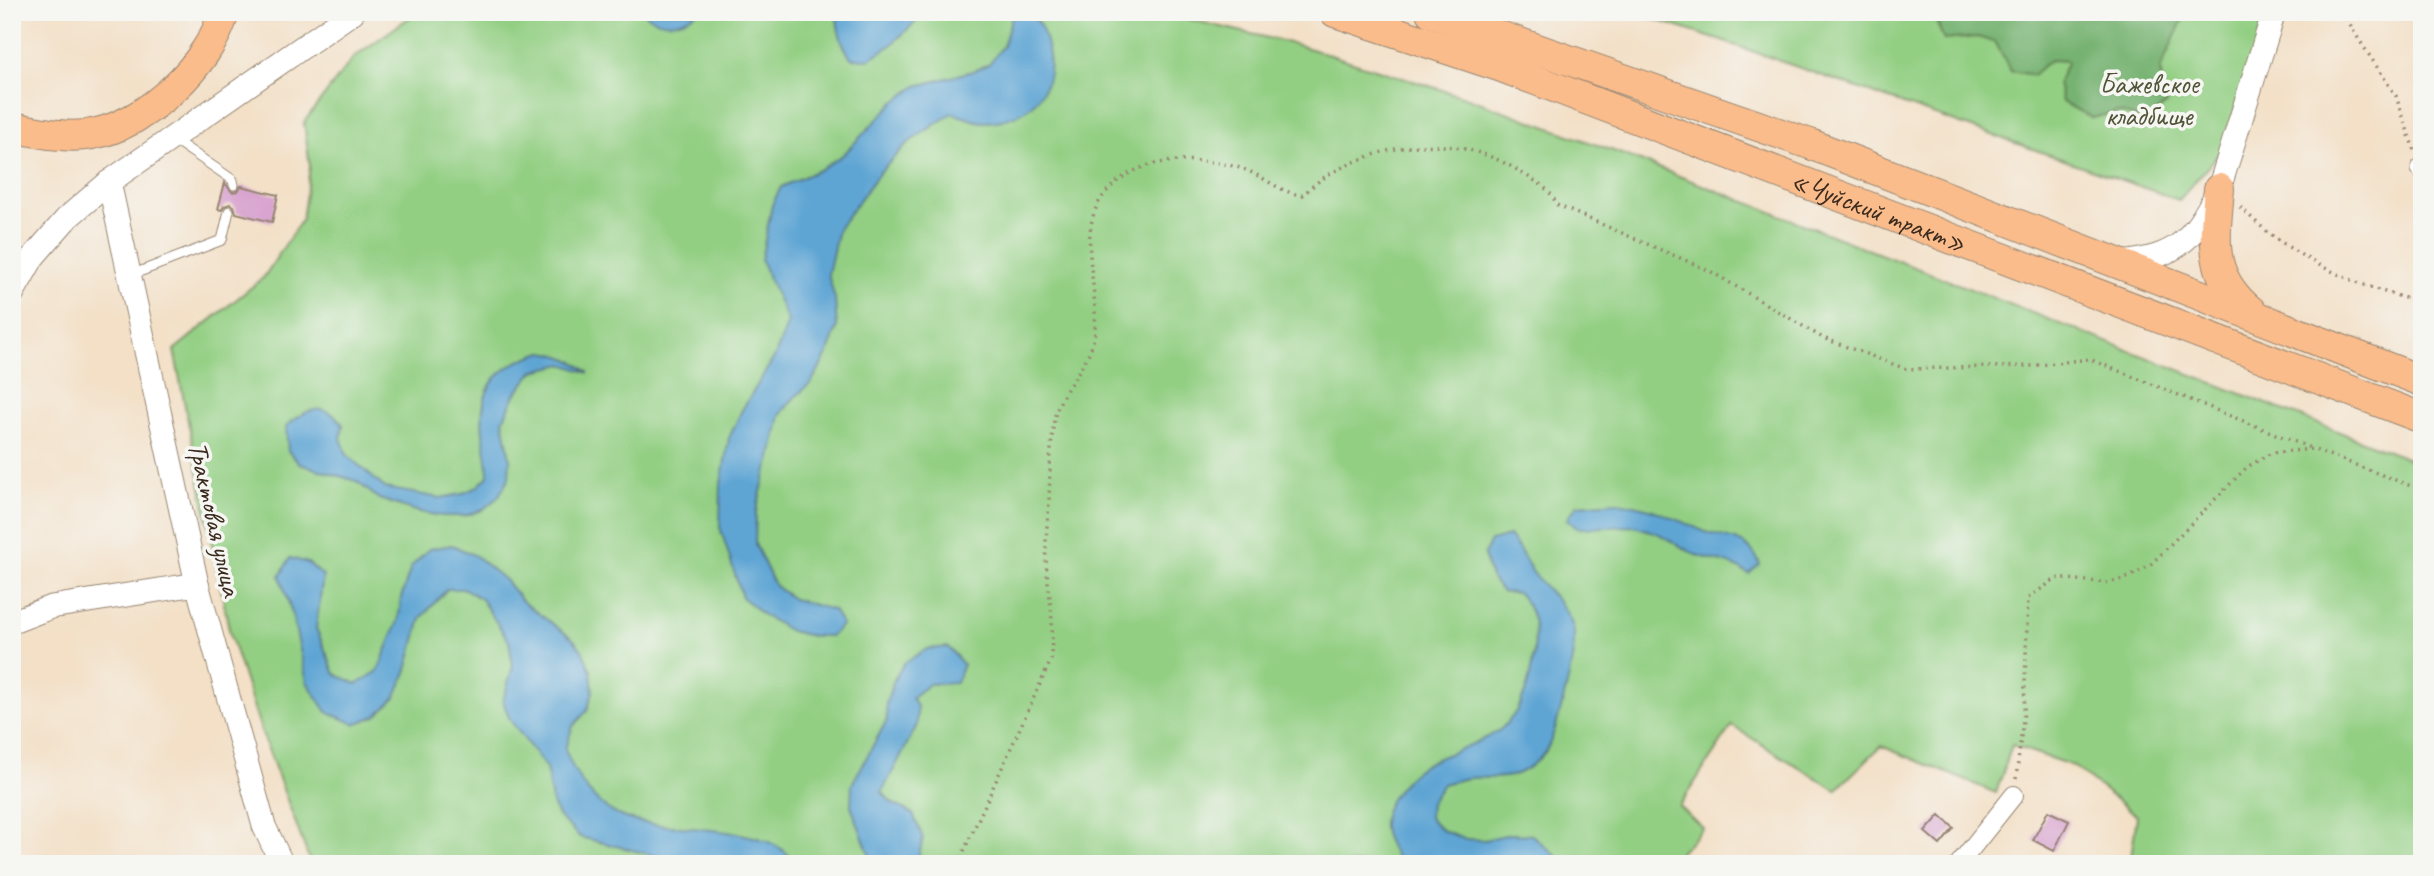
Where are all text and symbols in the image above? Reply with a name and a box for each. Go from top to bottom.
park label: Бажевское кладбище [2100,66,2200,133]
street label: «Чуйский тракт» [1786,162,1971,260]
street label: Трактовая улица [180,438,250,601]

